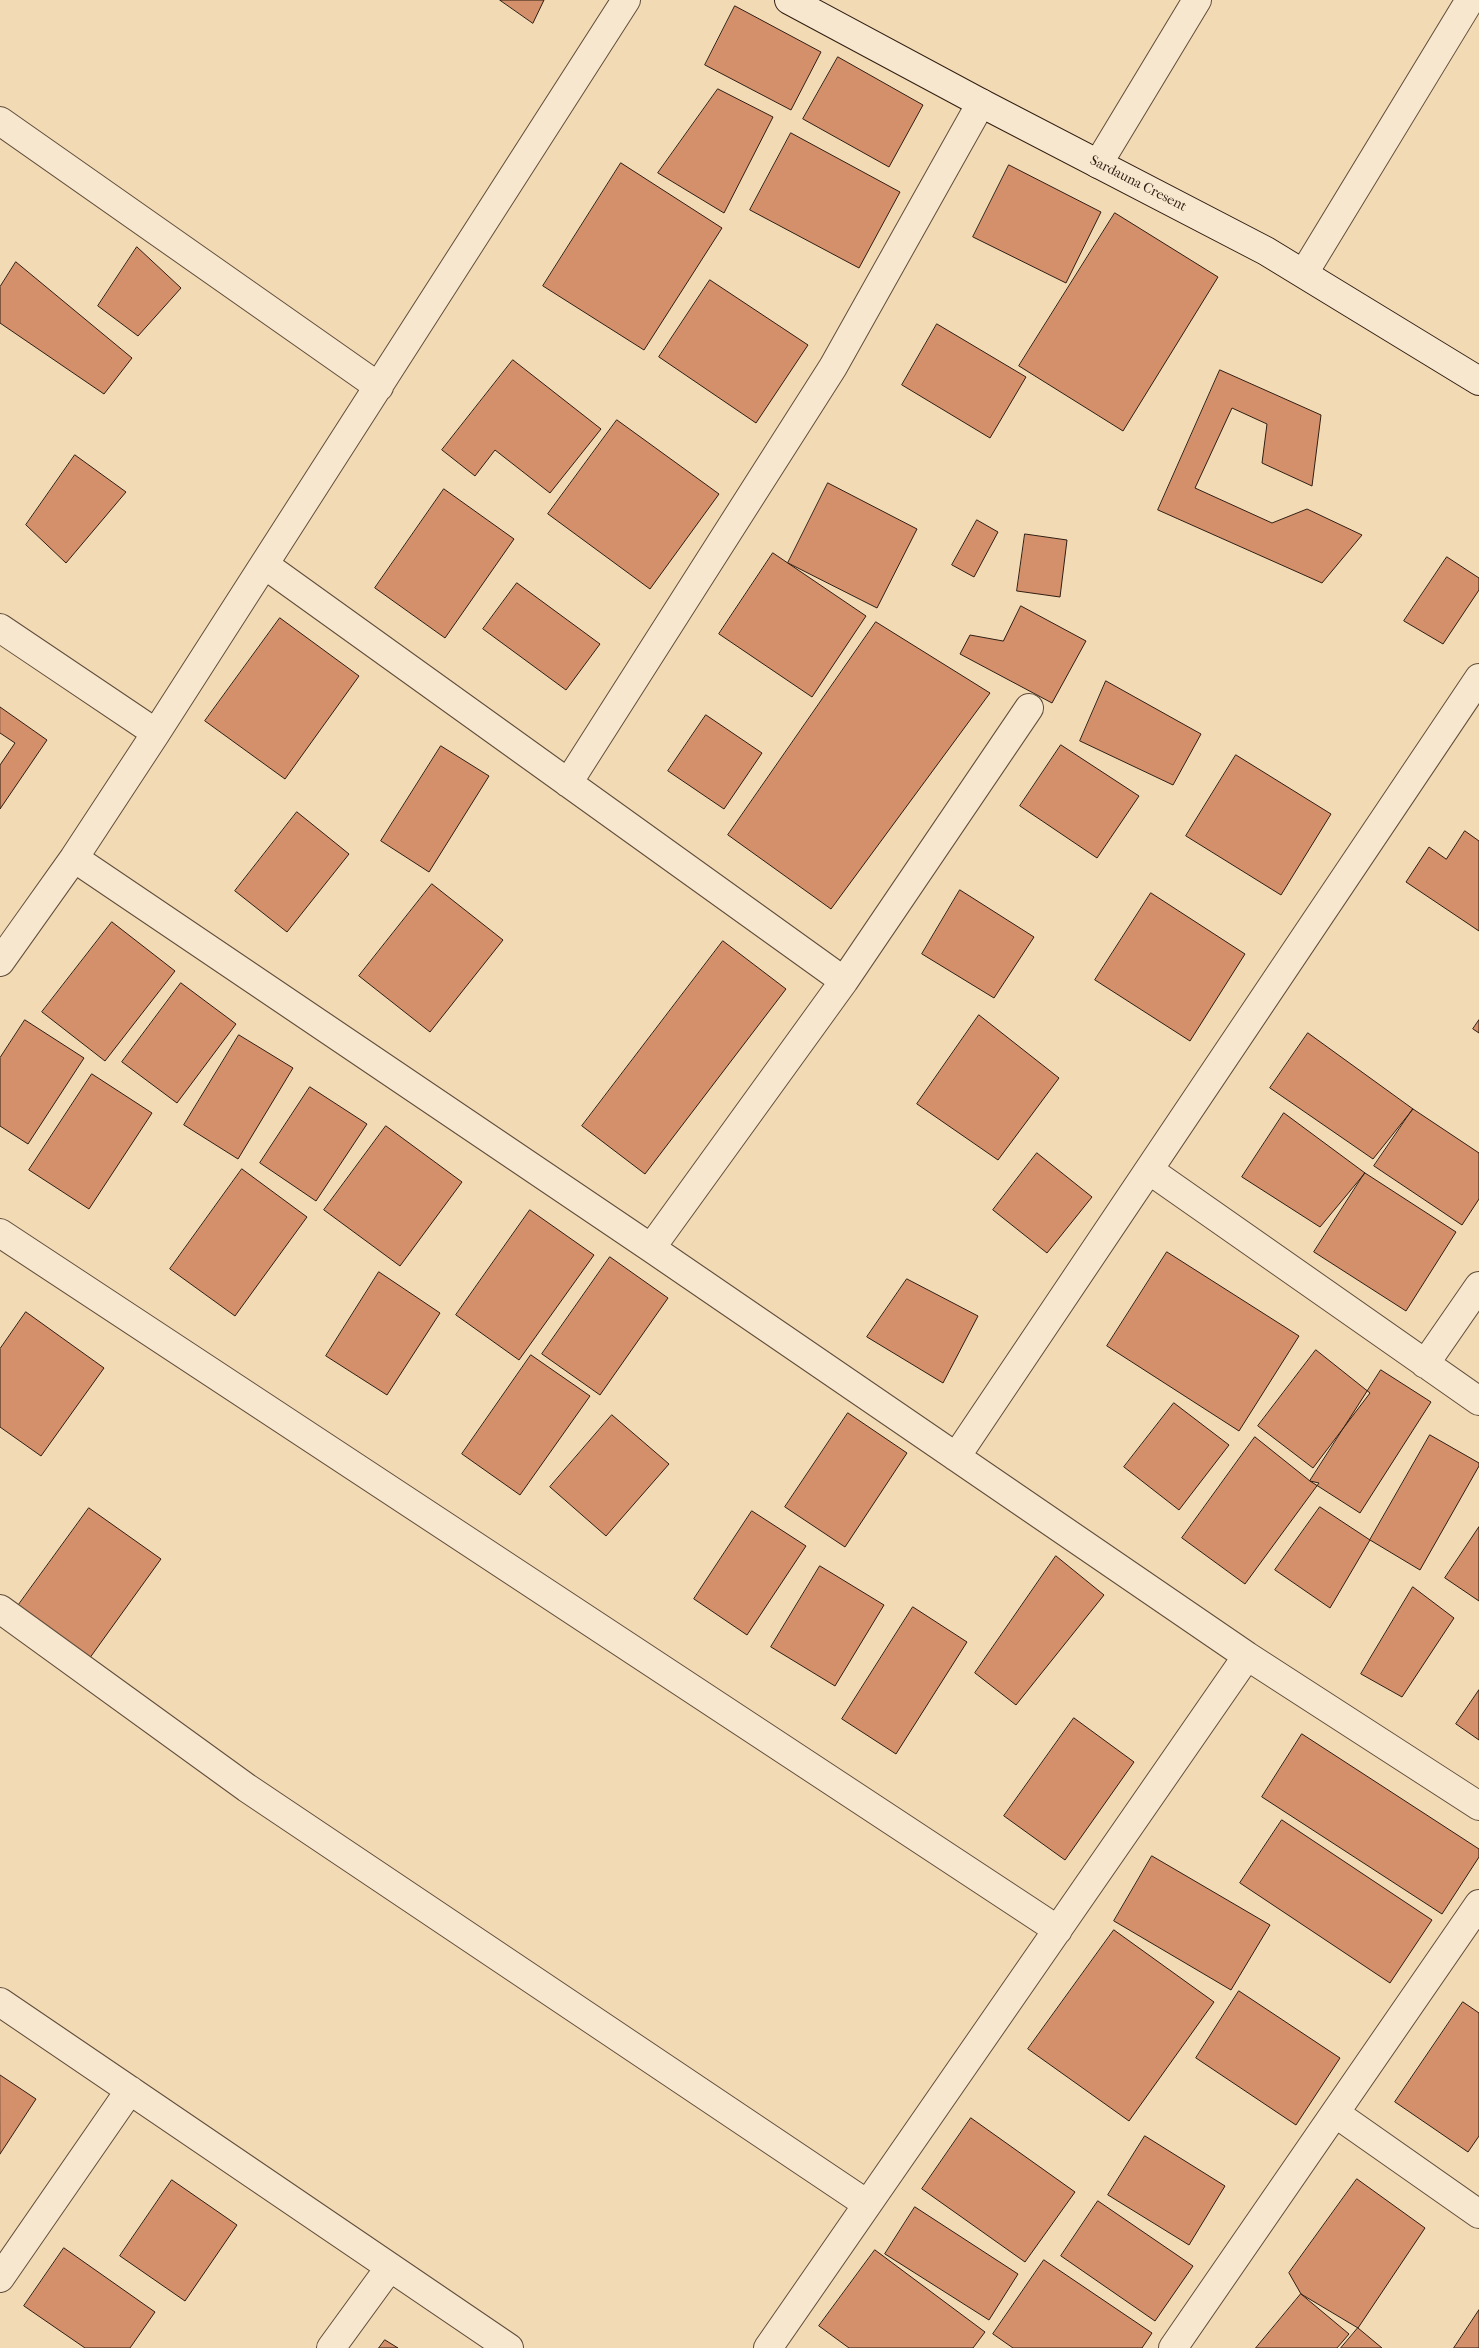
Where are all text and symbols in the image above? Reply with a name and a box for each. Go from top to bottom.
street label: Sardauna Cresent [1087,152,1189,216]

